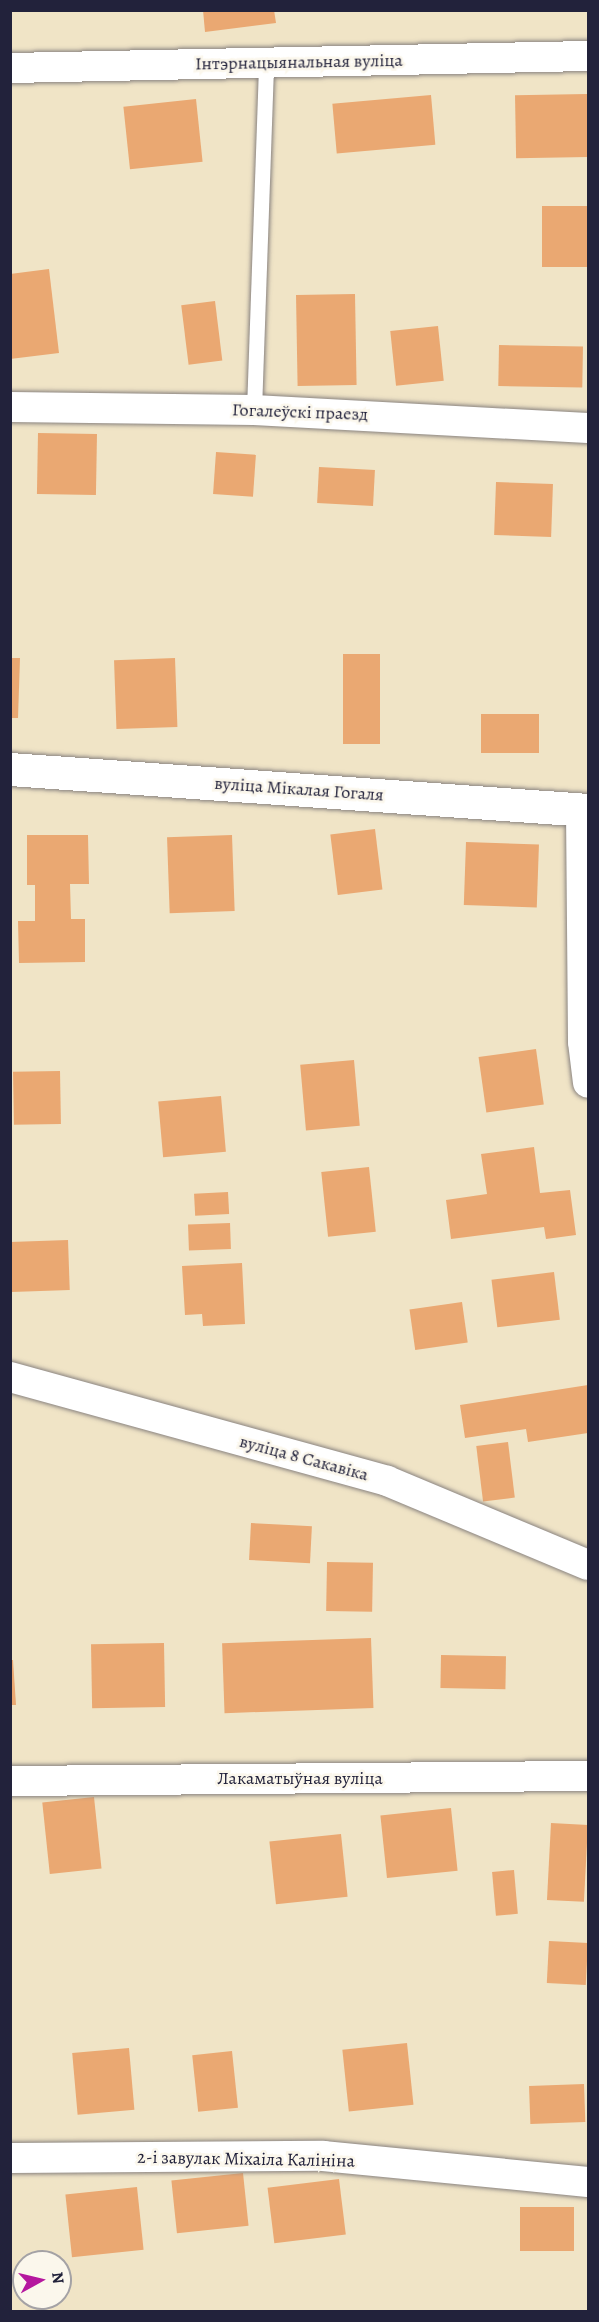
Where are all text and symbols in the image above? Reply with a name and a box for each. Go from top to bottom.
street label: Інтэрнацыянальная вуліца [195,49,403,75]
street label: Гогалеўскі праезд [232,399,368,425]
street label: вуліца Мікалая Гогаля [214,772,384,806]
street label: вуліца 8 Сакавіка [237,1430,371,1486]
street label: Лакаматыўная вуліца [217,1767,383,1789]
street label: 2-і завулак Міхаіла Калініна [137,2146,355,2172]
north arrow [12,2250,72,2310]
text: N [46,2270,70,2285]

